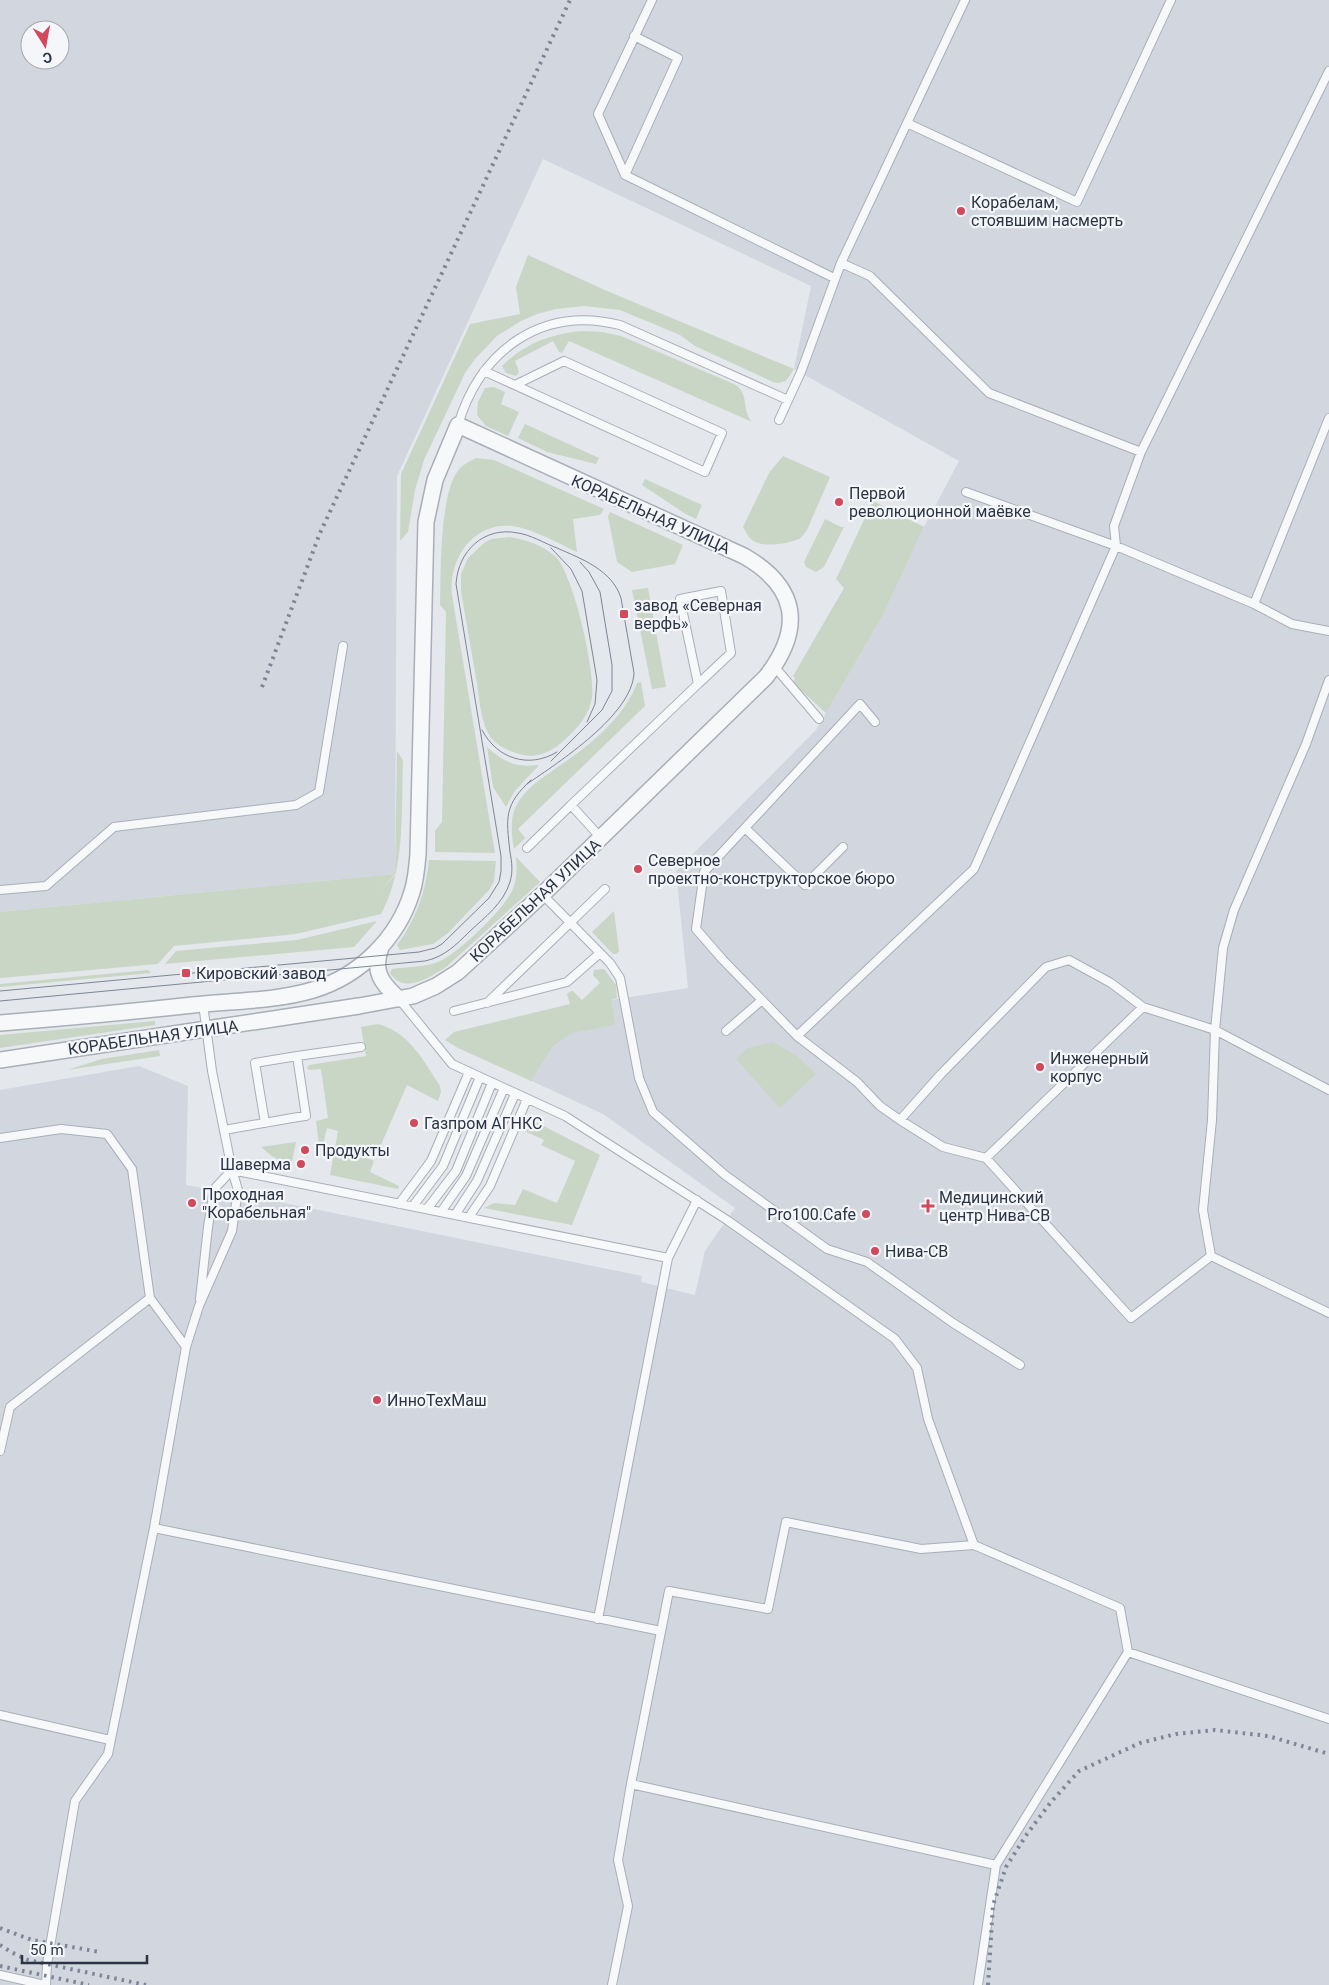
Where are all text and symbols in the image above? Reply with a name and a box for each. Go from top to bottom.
north arrow [20,20,70,70]
text: С [41,49,54,66]
place label: Корабелам, стоявшим насмерть [971,193,1123,230]
marker: Корабелам, стоявшим насмерть [955,205,967,217]
street label: КОРАБЕЛЬНАЯ УЛИЦА [568,471,734,558]
place label: Первой революционной маёвке [849,484,1031,521]
marker: Первой революционной маёвке [833,496,845,508]
place label: завод «Северная верфь» [634,596,762,633]
marker: завод «Северная верфь» [618,608,630,620]
street label: КОРАБЕЛЬНАЯ УЛИЦА [466,834,605,966]
place label: Северное проектно-конструкторское бюро [648,851,895,888]
marker: Северное проектно-конструкторское бюро [632,863,644,875]
place label: Кировский завод [196,964,327,983]
marker: Кировский завод [180,967,192,979]
street label: КОРАБЕЛЬНАЯ УЛИЦА [67,1016,240,1059]
place label: Инженерный корпус [1050,1049,1149,1086]
marker: Инженерный корпус [1034,1061,1046,1073]
place label: Газпром АГНКС [424,1114,542,1133]
marker: Газпром АГНКС [408,1117,420,1129]
place label: Продукты [315,1141,390,1160]
marker: Продукты [299,1144,311,1156]
place label: Шаверма [220,1155,291,1174]
marker: Шаверма [295,1158,307,1170]
place label: Проходная "Корабельная" [202,1185,311,1222]
place label: Медицинский центр Нива-СВ [939,1188,1050,1225]
marker: Проходная "Корабельная" [186,1197,198,1209]
marker: Медицинский центр Нива-СВ [921,1199,935,1213]
place label: Pro100.Cafe [767,1205,856,1224]
marker: Pro100.Cafe [860,1208,872,1220]
place label: Нива-СВ [885,1242,948,1261]
marker: Нива-СВ [869,1245,881,1257]
place label: ИнноТехМаш [387,1391,487,1410]
marker: ИнноТехМаш [371,1394,383,1406]
scale bar [22,1932,148,1964]
text: 50 m [30,1941,64,1959]

